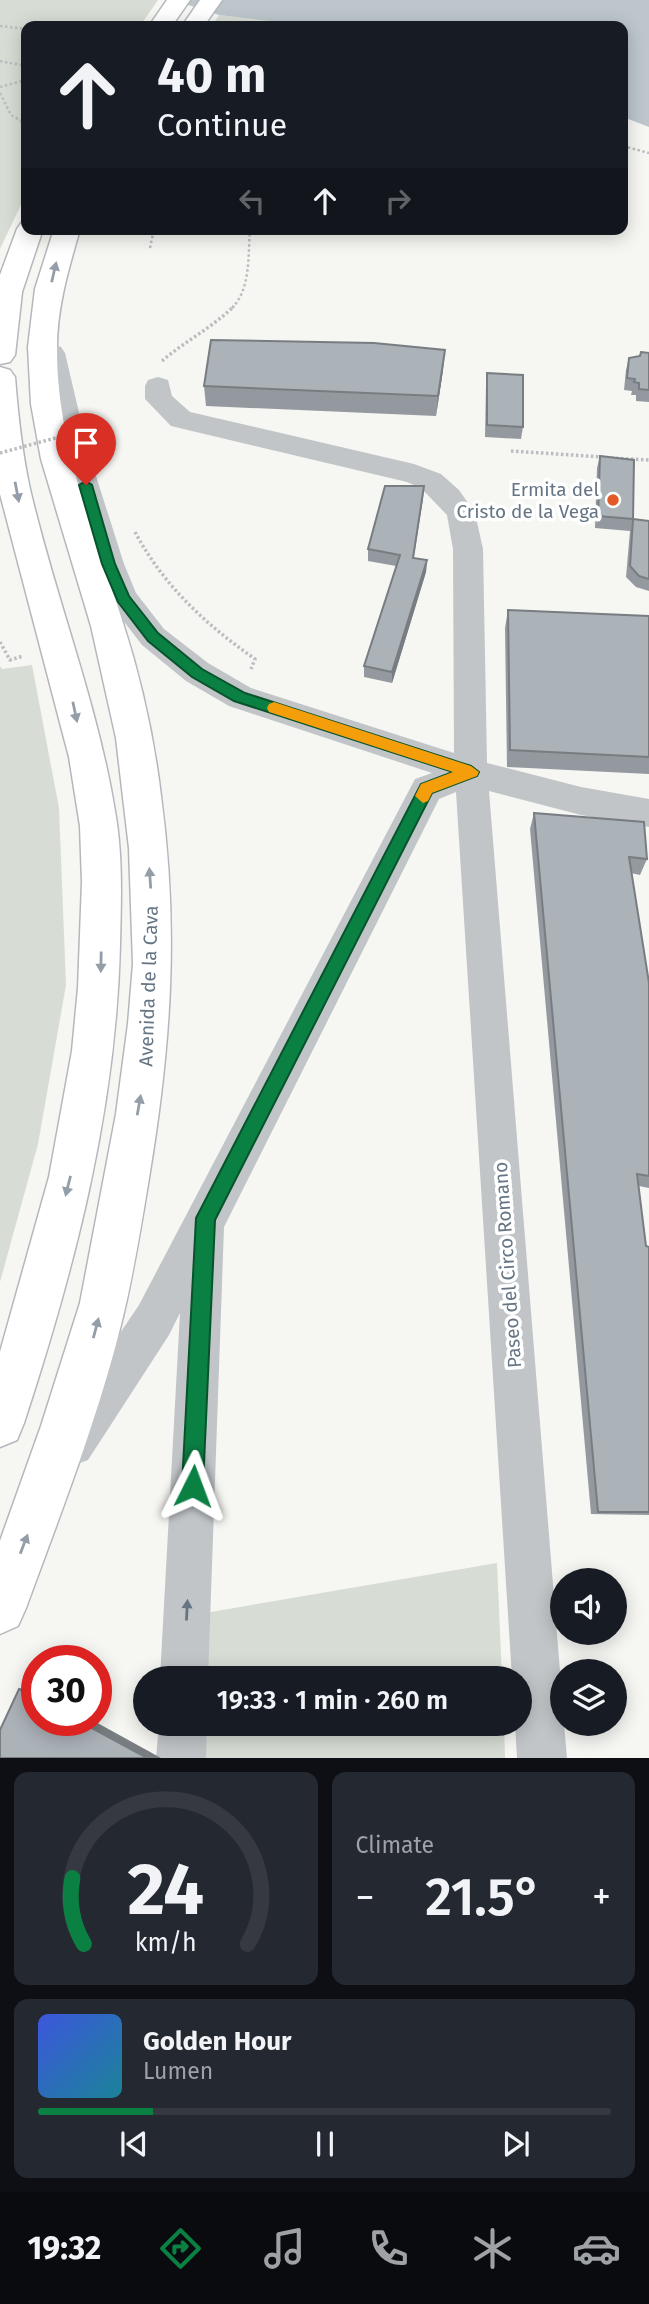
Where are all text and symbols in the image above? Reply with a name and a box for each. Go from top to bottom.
text: 40 m [157,46,266,105]
icon: ahead [42,49,133,140]
text: Continue [157,106,287,144]
icon: left [233,182,271,220]
icon: ahead [306,182,344,220]
icon: right [379,182,417,220]
one-way arrow [49,261,60,283]
pin [56,413,116,485]
icon: arrive [67,424,105,462]
place label: Ermita del Cristo de la Vega [456,478,599,523]
one-way arrow [11,481,22,503]
marker: Ermita del Cristo de la Vega [605,492,621,508]
one-way arrow [69,701,80,723]
one-way arrow [144,867,155,889]
street label: Avenida de la Cava [134,905,163,1067]
one-way arrow [95,951,107,973]
one-way arrow [134,1094,145,1116]
street label: Paseo del Circo Romano [489,1161,526,1369]
one-way arrow [62,1175,73,1197]
one-way arrow [92,1317,102,1338]
position arrow [156,1449,230,1523]
one-way arrow [19,1533,30,1554]
map controls [550,1568,627,1736]
button: sound [550,1568,627,1645]
one-way arrow [181,1599,192,1621]
speed limit sign: 30 [21,1645,112,1736]
button: layers [550,1659,627,1736]
text: 19:33 · 1 min · 260 m [217,1685,448,1716]
text: Climate [356,1831,434,1859]
text: 24 [127,1847,204,1934]
text: 21.5° [425,1866,541,1929]
text: − [356,1874,375,1920]
text: + [592,1874,611,1920]
text: km/h [135,1928,197,1958]
text: Golden Hour [143,2026,291,2057]
text: Lumen [143,2057,213,2085]
icon: previous [115,2125,153,2163]
icon: pause [306,2125,344,2163]
icon: next [497,2125,535,2163]
icon: directions [156,2224,205,2273]
icon: music [260,2224,309,2273]
icon: phone [364,2224,413,2273]
icon: climate [468,2224,517,2273]
icon: car [572,2224,621,2273]
text: 19:32 [28,2229,101,2267]

